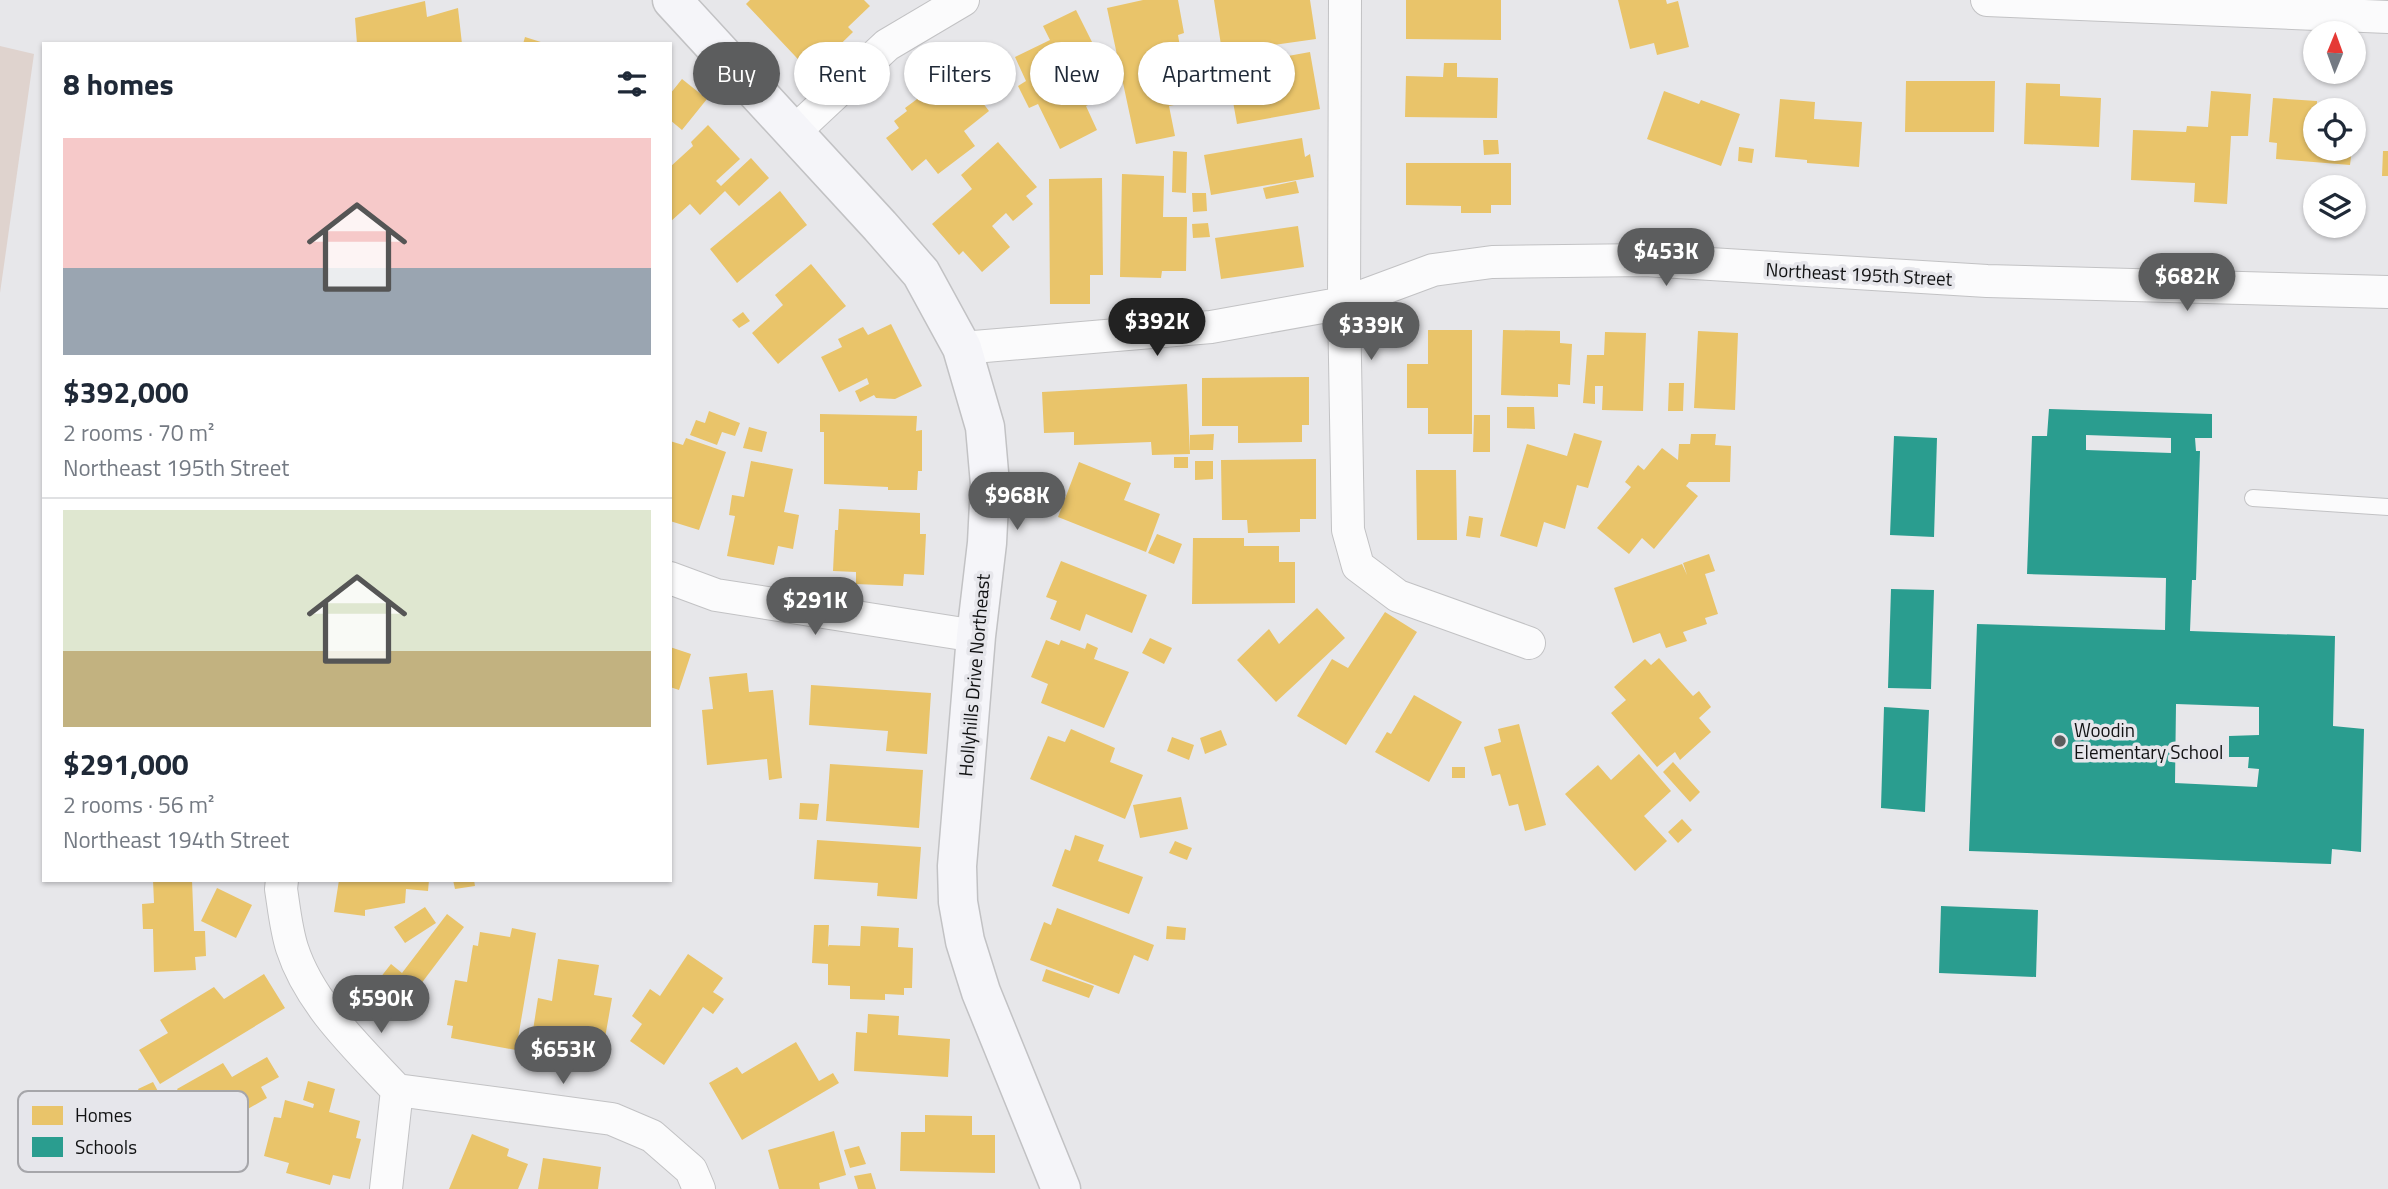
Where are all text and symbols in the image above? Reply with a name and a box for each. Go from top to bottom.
north arrow [2303,21,2366,84]
map controls [2303,21,2366,238]
chip: Buy [693,42,780,105]
chip: Rent [794,42,890,105]
chip: Filters [904,42,1016,105]
chip: New [1030,42,1124,105]
chip: Apartment [1138,42,1295,105]
text: 8 homes [63,61,174,107]
icon: filters [613,65,651,103]
button: locate [2303,98,2366,161]
button: layers [2303,175,2366,238]
icon: home [294,184,420,310]
pin: $453K [1617,229,1715,288]
text: $453K [1633,233,1699,268]
street label: Northeast 195th Street [1765,254,1953,293]
pin: $682K [2138,254,2236,313]
text: $682K [2154,258,2220,293]
pin: $392K [1108,298,1206,358]
pin: $339K [1322,302,1420,362]
text: $392K [1124,303,1190,338]
text: $339K [1338,307,1404,342]
text: $392,000 [63,369,189,415]
text: 2 rooms · 70 m² [63,415,214,450]
text: Northeast 195th Street [63,450,289,485]
pin: $968K [968,472,1066,532]
text: $968K [984,477,1050,512]
icon: home [294,556,420,682]
street label: Hollyhills Drive Northeast [950,572,997,778]
pin: $291K [766,578,864,637]
text: $291K [782,582,848,617]
place label: Woodin Elementary School [2074,715,2223,766]
marker: Woodin Elementary School [2052,733,2068,749]
text: $291,000 [63,741,189,787]
text: 2 rooms · 56 m² [63,787,214,822]
text: Northeast 194th Street [63,822,289,857]
pin: $590K [332,976,430,1035]
text: $590K [348,980,414,1015]
pin: $653K [514,1026,612,1086]
text: $653K [530,1031,596,1066]
legend [18,1091,248,1172]
text: Homes [75,1100,132,1129]
text: Schools [75,1132,137,1161]

